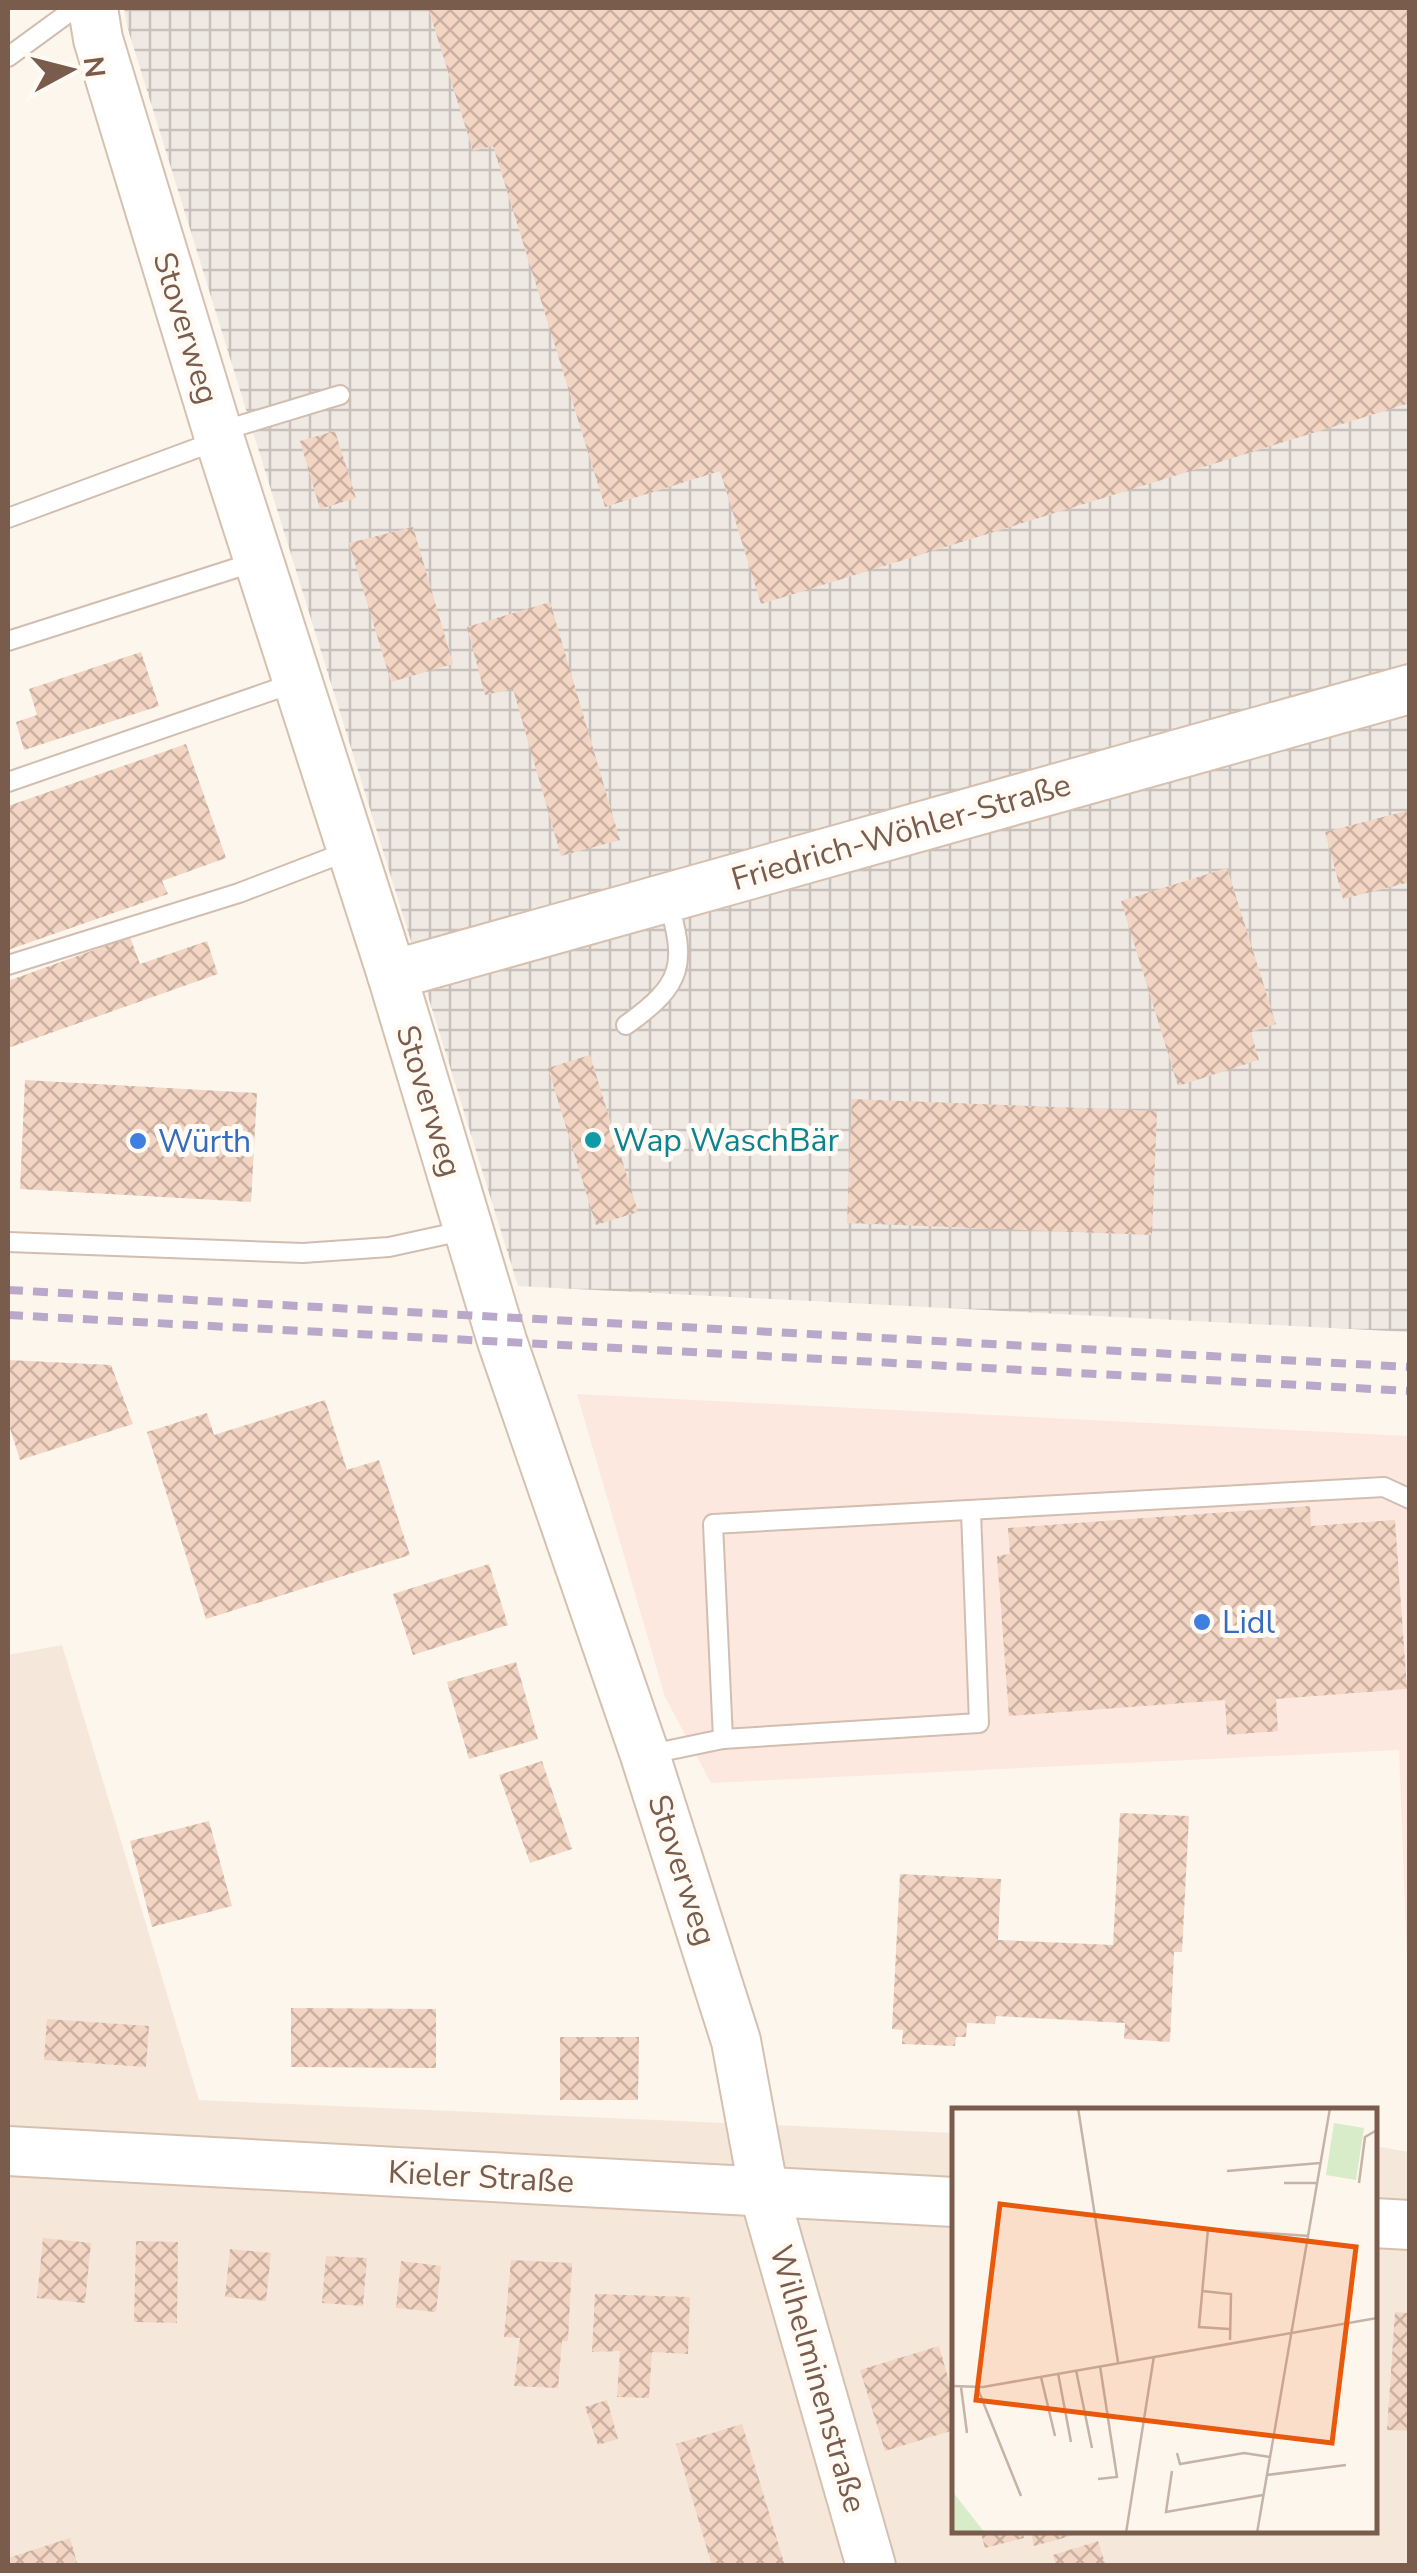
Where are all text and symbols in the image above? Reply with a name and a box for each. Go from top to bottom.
north arrow [20,20,120,120]
text: N [74,54,114,80]
street label: Stoverweg [143,247,229,409]
street label: Friedrich-Wöhler-Straße [726,763,1076,901]
street label: Stoverweg [386,1020,472,1182]
place label: Wap WaschBär [613,1119,840,1162]
place label: Würth [158,1120,251,1163]
marker: Wap WaschBär [582,1129,604,1151]
marker: Würth [127,1130,149,1152]
place label: Lidl [1222,1601,1275,1644]
marker: Lidl [1191,1611,1213,1633]
street label: Stoverweg [637,1789,727,1951]
inset map [952,2108,1377,2533]
street label: Kieler Straße [387,2151,575,2203]
street label: Wilhelminenstraße [759,2240,877,2518]

